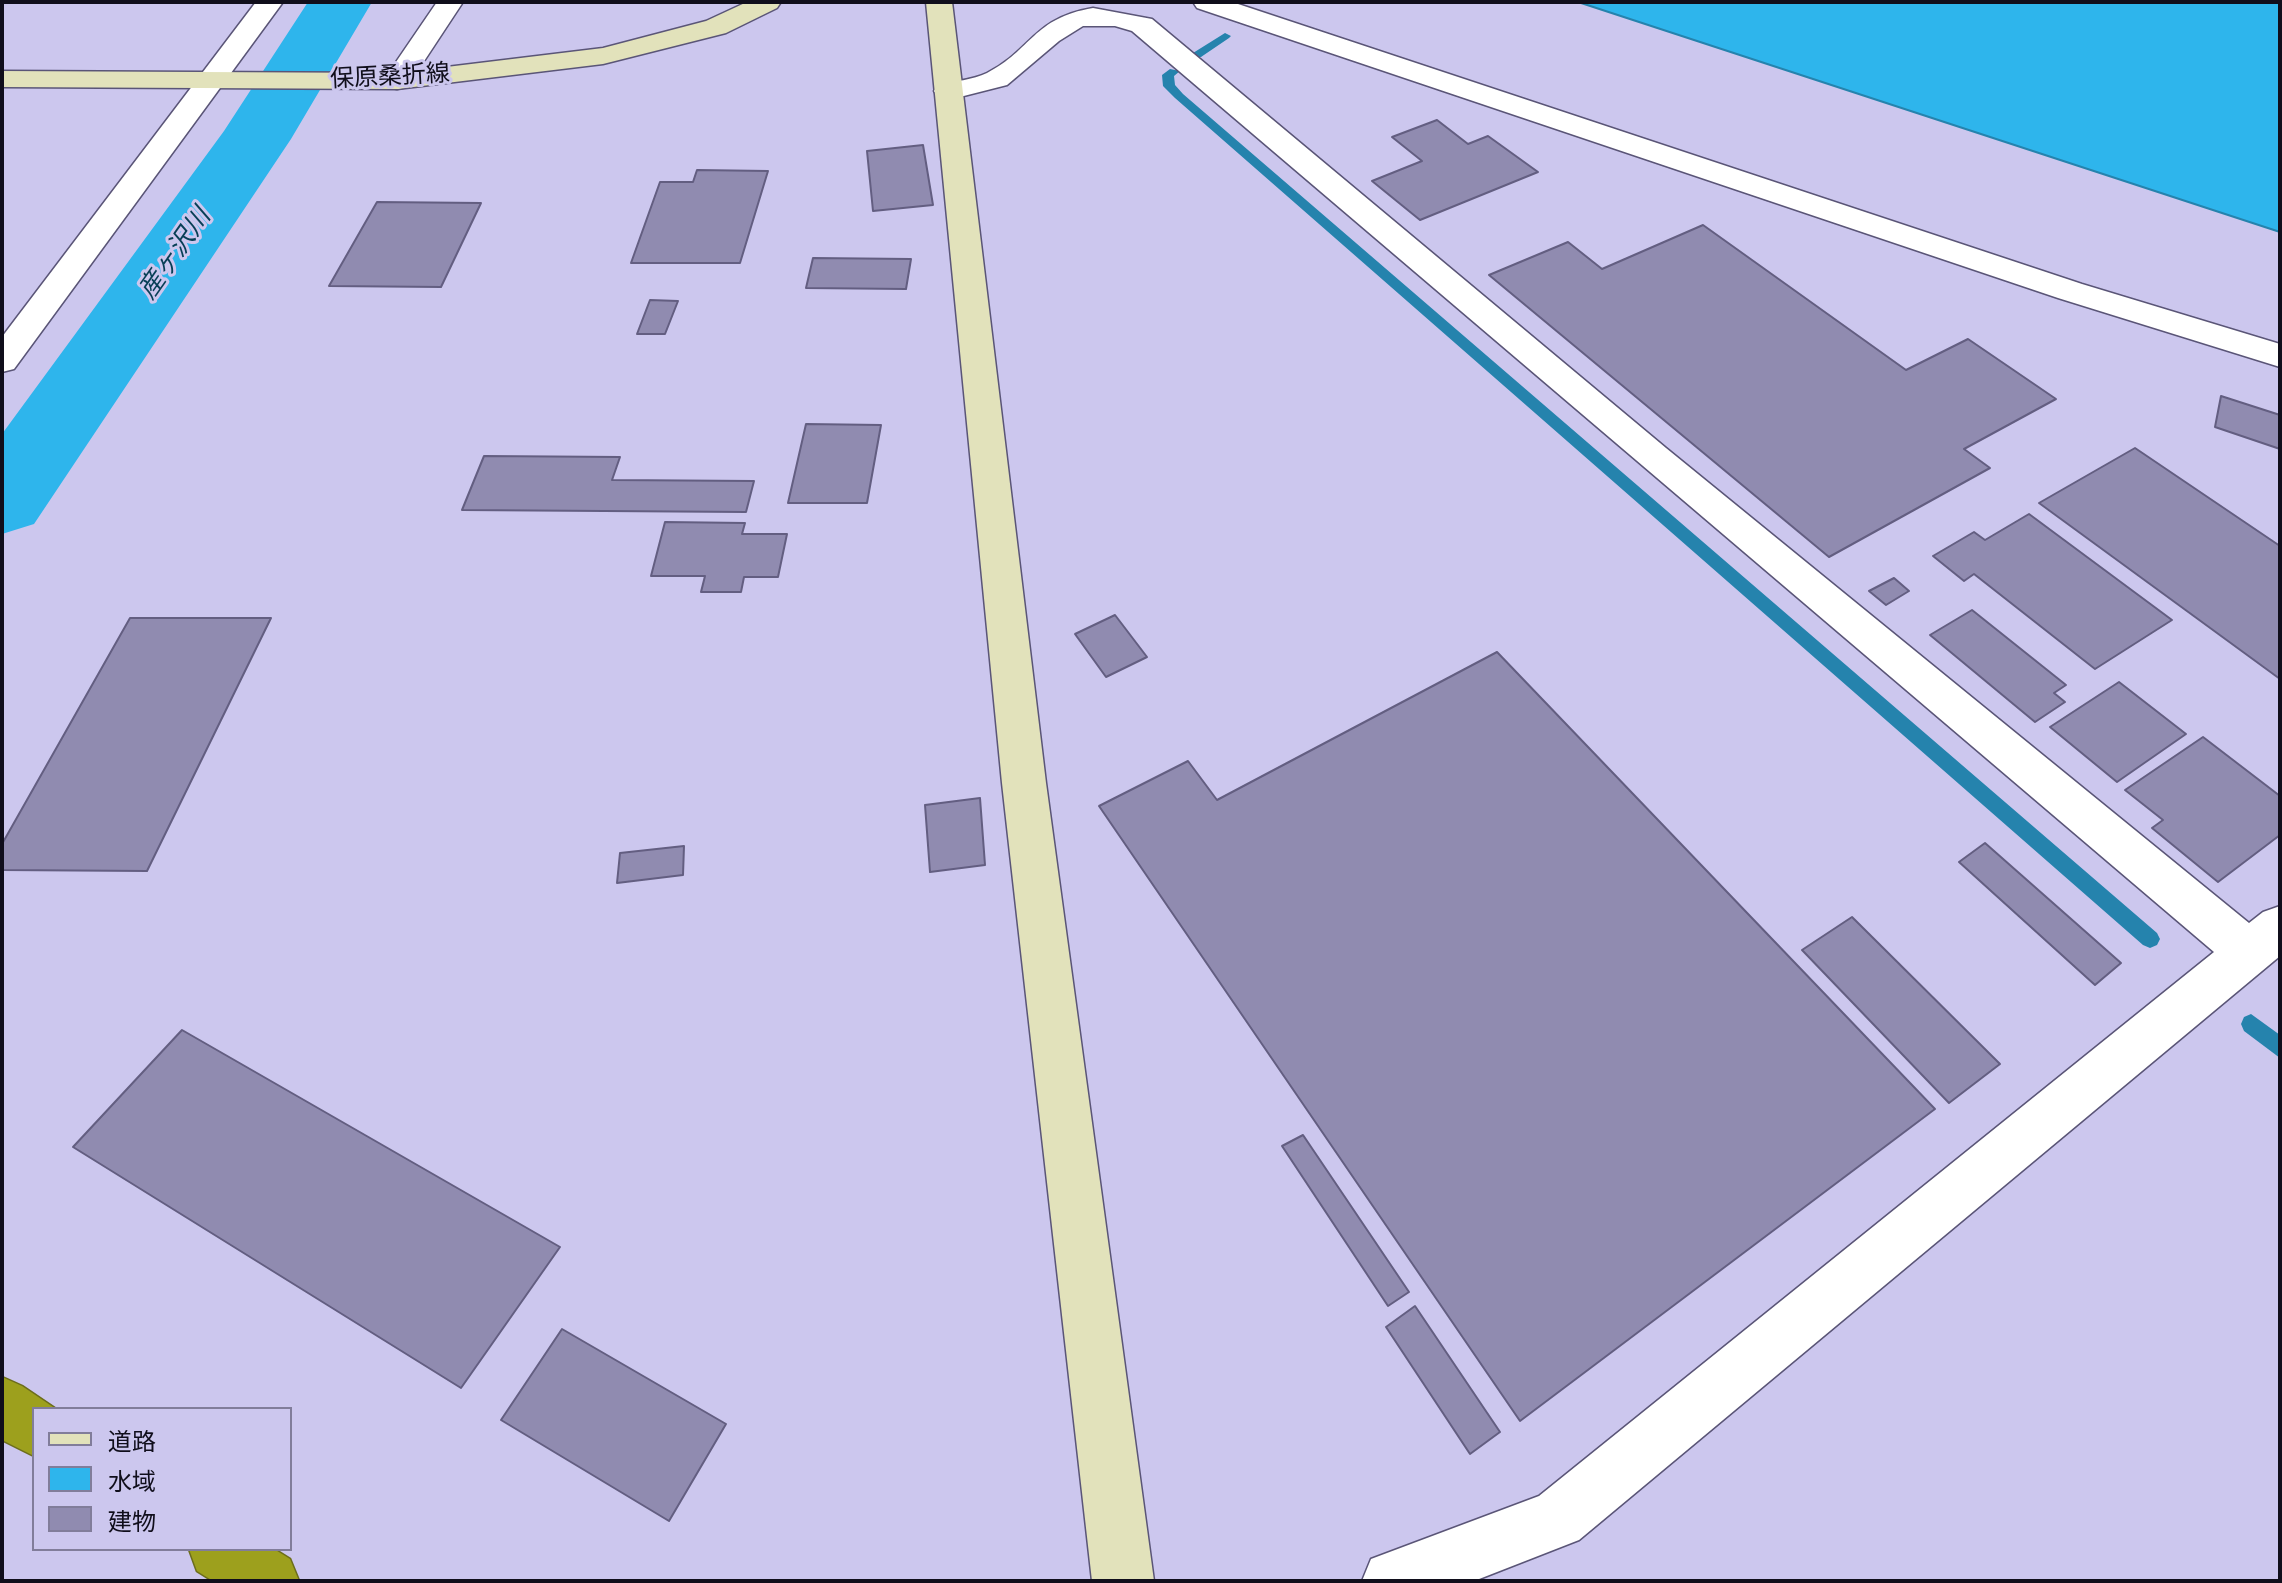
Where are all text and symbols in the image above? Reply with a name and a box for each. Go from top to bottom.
street label: 保原桑折線 [329,59,451,95]
water label: 産ヶ沢川 [132,202,218,306]
legend [32,1407,292,1551]
text: 道路 [108,1424,156,1457]
text: 水域 [108,1464,156,1497]
text: 建物 [108,1504,156,1537]

